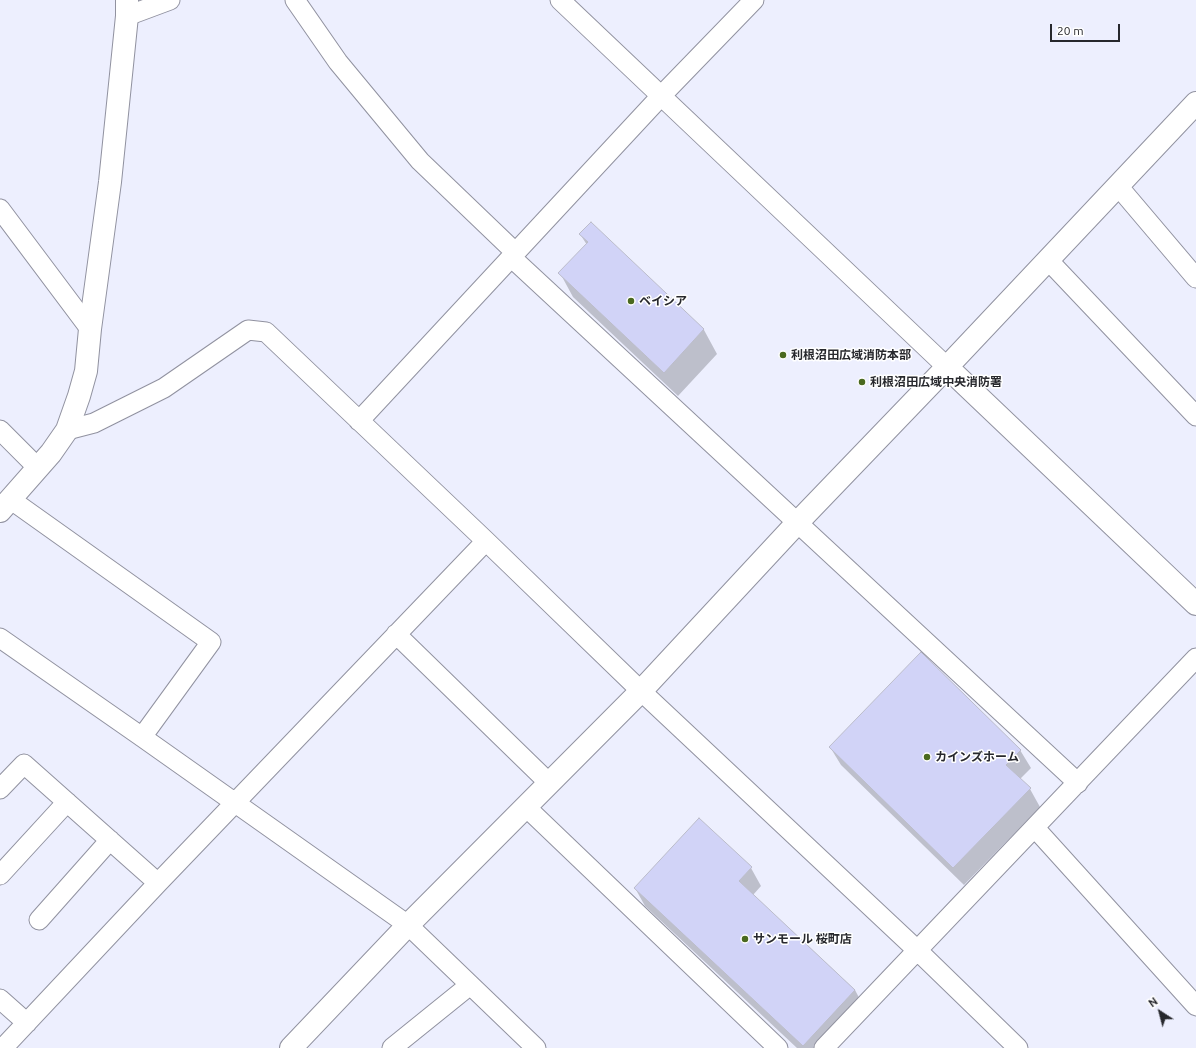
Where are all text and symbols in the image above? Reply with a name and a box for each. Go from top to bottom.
scale bar [1052,16,1122,42]
text: 20 m [1057,24,1084,37]
place label: ベイシア [639,294,687,308]
marker: ベイシア [626,296,636,306]
place label: 利根沼田広域消防本部 [791,348,911,362]
marker: 利根沼田広域消防本部 [778,350,788,360]
place label: 利根沼田広域中央消防署 [870,375,1002,389]
marker: 利根沼田広域中央消防署 [857,377,867,387]
place label: カインズホーム [935,750,1019,764]
marker: カインズホーム [922,752,932,762]
place label: サンモール 桜町店 [753,932,852,946]
marker: サンモール 桜町店 [740,934,750,944]
north arrow [1140,992,1180,1032]
text: N [1146,995,1160,1010]

